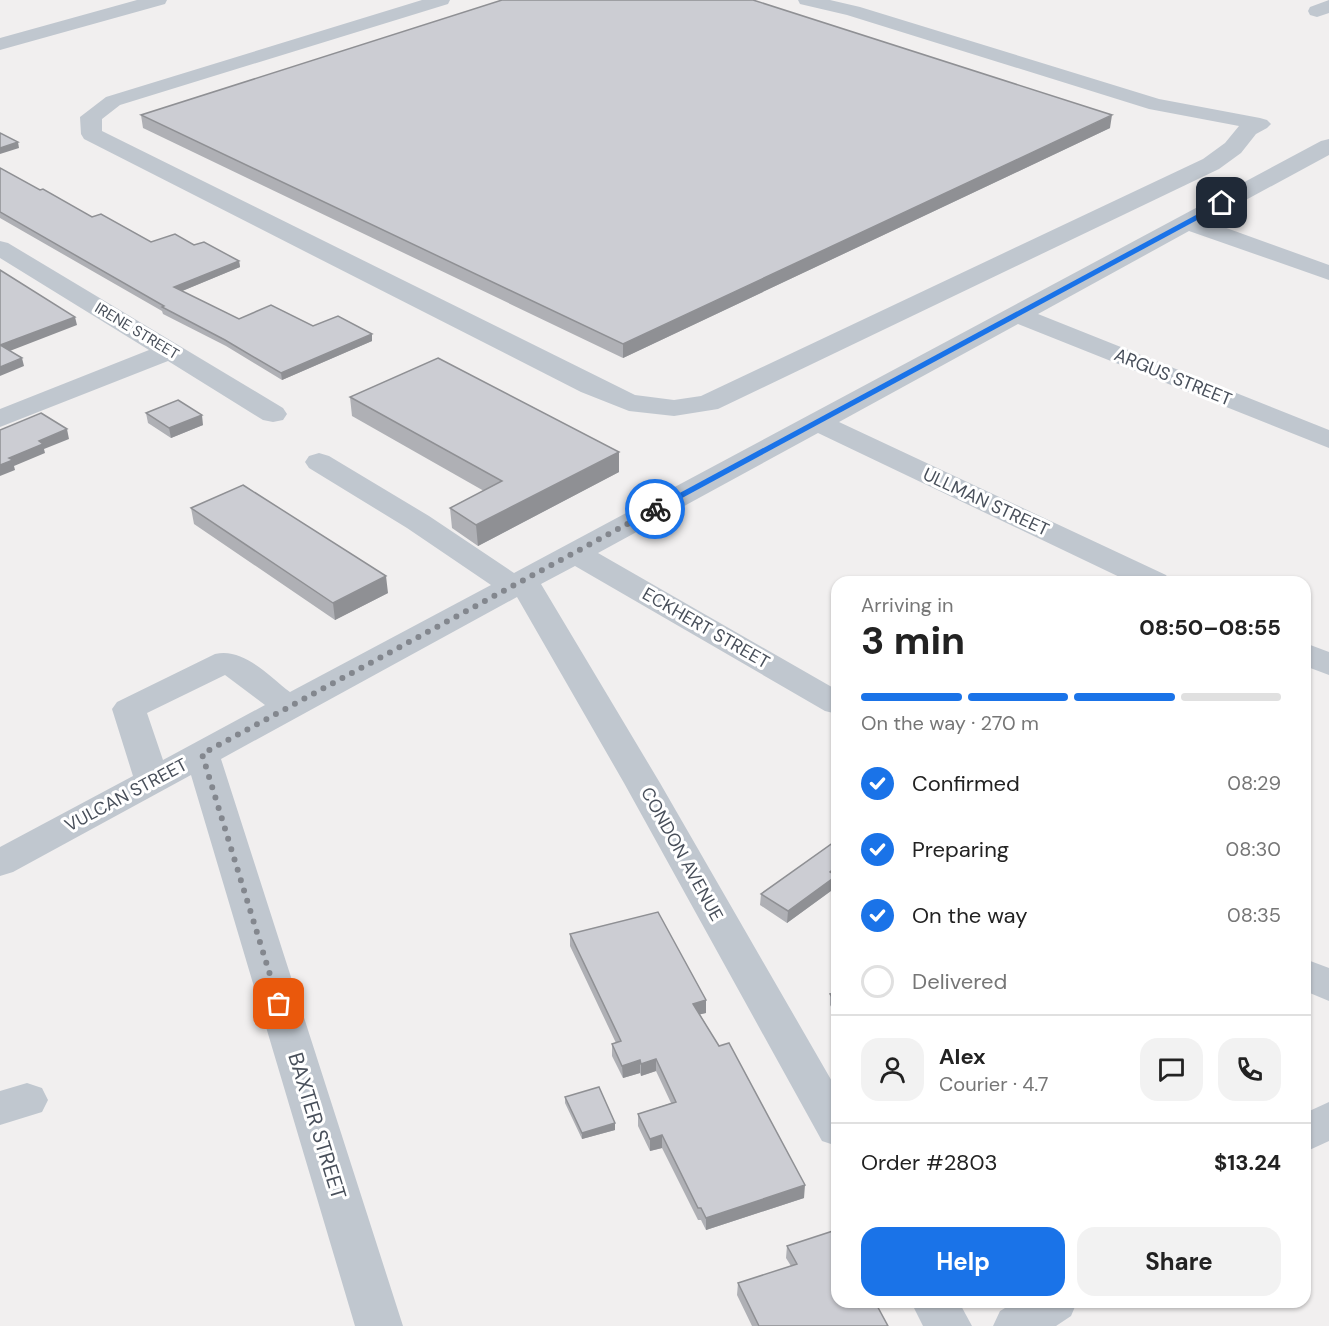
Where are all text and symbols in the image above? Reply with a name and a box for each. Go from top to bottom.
pin [1196,177,1247,228]
icon: home [1205,186,1238,219]
street label: IRENE STREET [91,298,183,364]
street label: ARGUS STREET [1111,343,1235,411]
street label: ULLMAN STREET [919,462,1053,542]
courier [625,479,685,539]
icon: bike [639,493,672,526]
street label: ECKHERT STREET [638,582,774,674]
text: Arriving in [861,592,953,618]
text: 08:50–08:55 [1139,613,1281,642]
text: 3 min [861,615,965,666]
text: On the way · 270 m [861,710,1039,736]
street label: VULCAN STREET [61,753,191,837]
icon: check [861,767,894,800]
text: Confirmed [912,769,1020,798]
text: 08:29 [1227,770,1281,796]
street label: CONDON AVENUE [635,783,729,925]
icon: check [861,833,894,866]
text: Preparing [912,835,1009,864]
text: 08:30 [1226,836,1281,862]
icon: check [861,899,894,932]
text: On the way [912,901,1027,930]
text: 08:35 [1227,902,1281,928]
text: Delivered [912,967,1007,996]
pin [253,978,304,1029]
icon: bag [262,987,295,1020]
button: person [861,1038,924,1101]
button: chat [1140,1038,1203,1101]
button: phone [1218,1038,1281,1101]
text: Alex [939,1042,986,1071]
street label: BAXTER STREET [281,1049,353,1203]
text: Courier · 4.7 [939,1071,1048,1097]
text: Order #2803 [861,1148,997,1177]
text: $13.24 [1214,1148,1281,1177]
button: Help [861,1227,1065,1296]
button: Share [1077,1227,1281,1296]

